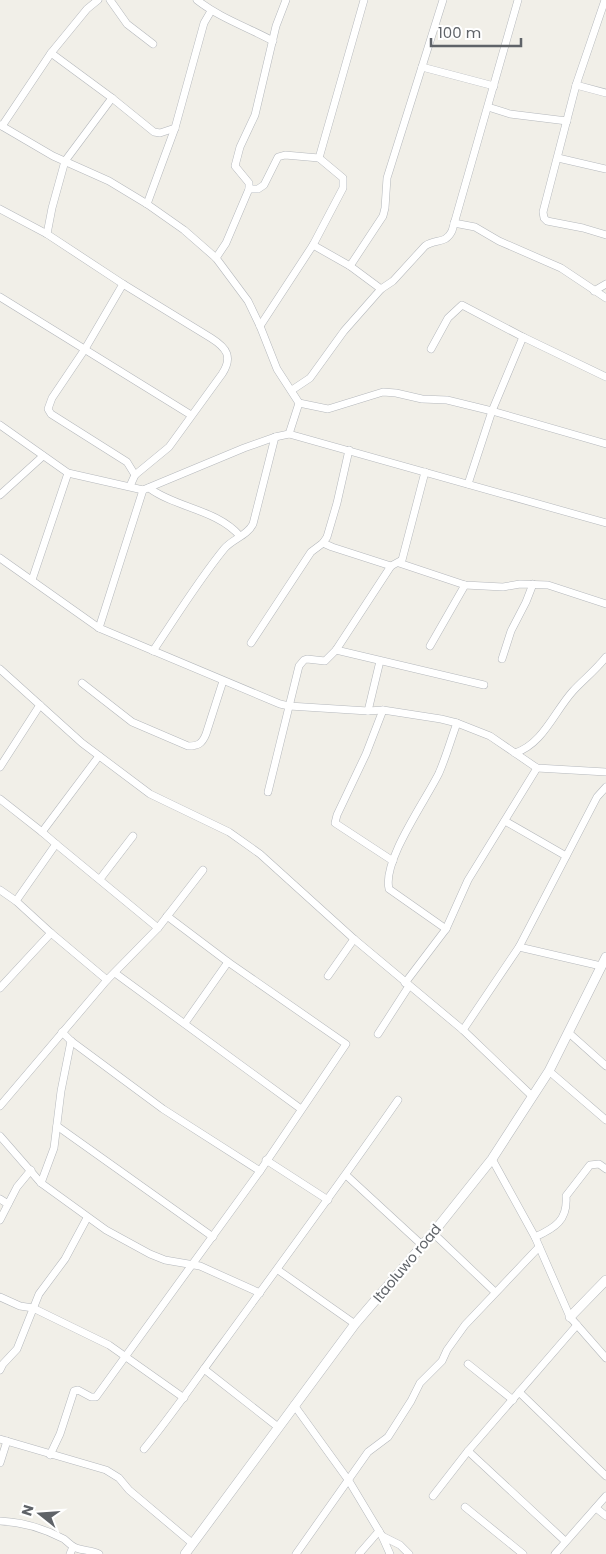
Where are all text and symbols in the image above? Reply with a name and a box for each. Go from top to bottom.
scale bar [431,15,521,47]
text: 100 m [438,22,481,43]
street label: Itaoluwo road [368,1220,446,1306]
north arrow [15,1489,65,1539]
text: N [16,1502,39,1518]

